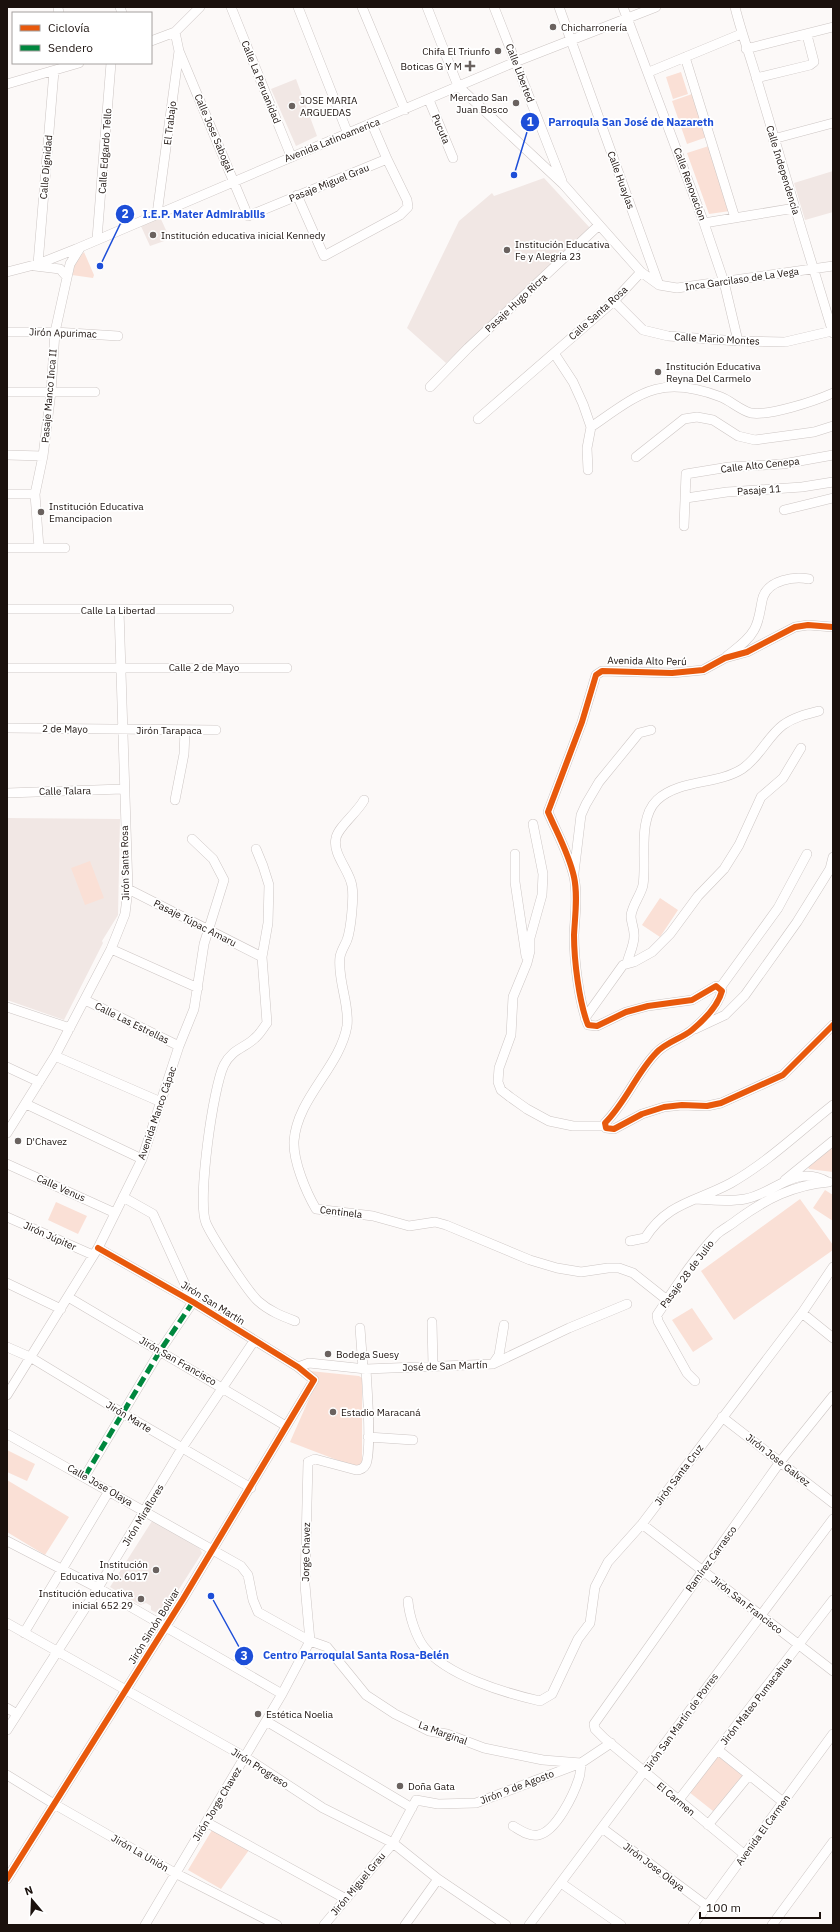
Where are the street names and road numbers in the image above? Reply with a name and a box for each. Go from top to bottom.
street label: Calle La Peruanidad [238,38,284,126]
street label: Calle Liberted [503,42,537,104]
street label: Calle Jose Sabogal [192,92,237,174]
street label: El Trabajo [161,100,179,146]
street label: Calle Edgardo Tello [96,107,115,194]
street label: Pucuta [429,112,453,147]
street label: Avenida Latinoamerica [282,115,382,165]
street label: Calle Independencia [763,124,803,217]
street label: Calle Dignidad [37,134,55,200]
street label: Calle Renovacion [671,146,709,222]
street label: Calle Huaylas [605,149,638,211]
street label: Pasaje Miguel Grau [287,161,371,205]
street label: Inca Garcilaso de La Vega [684,264,800,293]
street label: Pasaje Hugo Ricra [482,270,550,335]
street label: Calle Santa Rosa [566,283,631,343]
street label: Jirón Apurimac [29,325,97,341]
street label: Calle Mario Montes [674,330,760,348]
street label: Pasaje Manco Inca II [38,348,60,444]
street label: Calle Alto Cenepa [720,454,801,476]
street label: Pasaje 11 [737,482,781,498]
street label: Calle La Libertad [81,604,155,617]
street label: Avenida Alto Perú [607,654,687,668]
street label: Calle 2 de Mayo [169,661,240,674]
street label: 2 de Mayo [42,722,88,736]
street label: Jirón Tarapaca [136,724,203,737]
street label: Calle Talara [39,784,92,798]
street label: Jirón Santa Rosa [118,825,132,901]
street label: Pasaje Túpac Amaru [151,897,239,949]
street label: Calle Las Estrellas [93,999,171,1047]
street label: Avenida Manco Cápac [135,1065,179,1161]
street label: Calle Venus [34,1171,88,1205]
street label: Centinela [319,1203,364,1221]
street label: Jirón Júpiter [22,1219,79,1254]
street label: Pasaje 28 de Julio [657,1237,717,1310]
street label: Jirón San Martín [179,1278,247,1328]
street label: Jirón San Francisco [137,1334,219,1389]
street label: José de San Martín [402,1358,488,1374]
street label: Jirón Marte [104,1398,155,1436]
street label: Jirón Jose Galvez [743,1431,813,1489]
street label: Jirón Santa Cruz [652,1442,706,1508]
street label: Calle Jose Olaya [65,1461,136,1509]
street label: Jirón Miraflores [119,1482,167,1548]
street label: Jorge Chavez [299,1522,313,1582]
street label: Ramírez Carrasco [683,1523,740,1595]
street label: Jirón San Francisco [709,1573,786,1637]
street label: Jirón Simón Bolívar [126,1586,183,1666]
street label: Jirón Mateo Pumacahua [718,1654,795,1748]
street label: Jirón San Martín de Porres [641,1670,721,1774]
street label: La Marginal [417,1718,470,1748]
street label: Jirón Progreso [229,1745,291,1791]
street label: Jirón Jorge Chavez [190,1764,244,1843]
street label: Jirón 9 de Agosto [478,1767,556,1807]
street label: El Carmen [654,1779,698,1819]
street label: Avenida El Carmen [733,1792,793,1868]
street label: Jirón La Unión [109,1831,171,1875]
street label: Jirón Jose Olaya [621,1840,688,1895]
street label: Jirón Miguel Grau [328,1850,388,1918]

